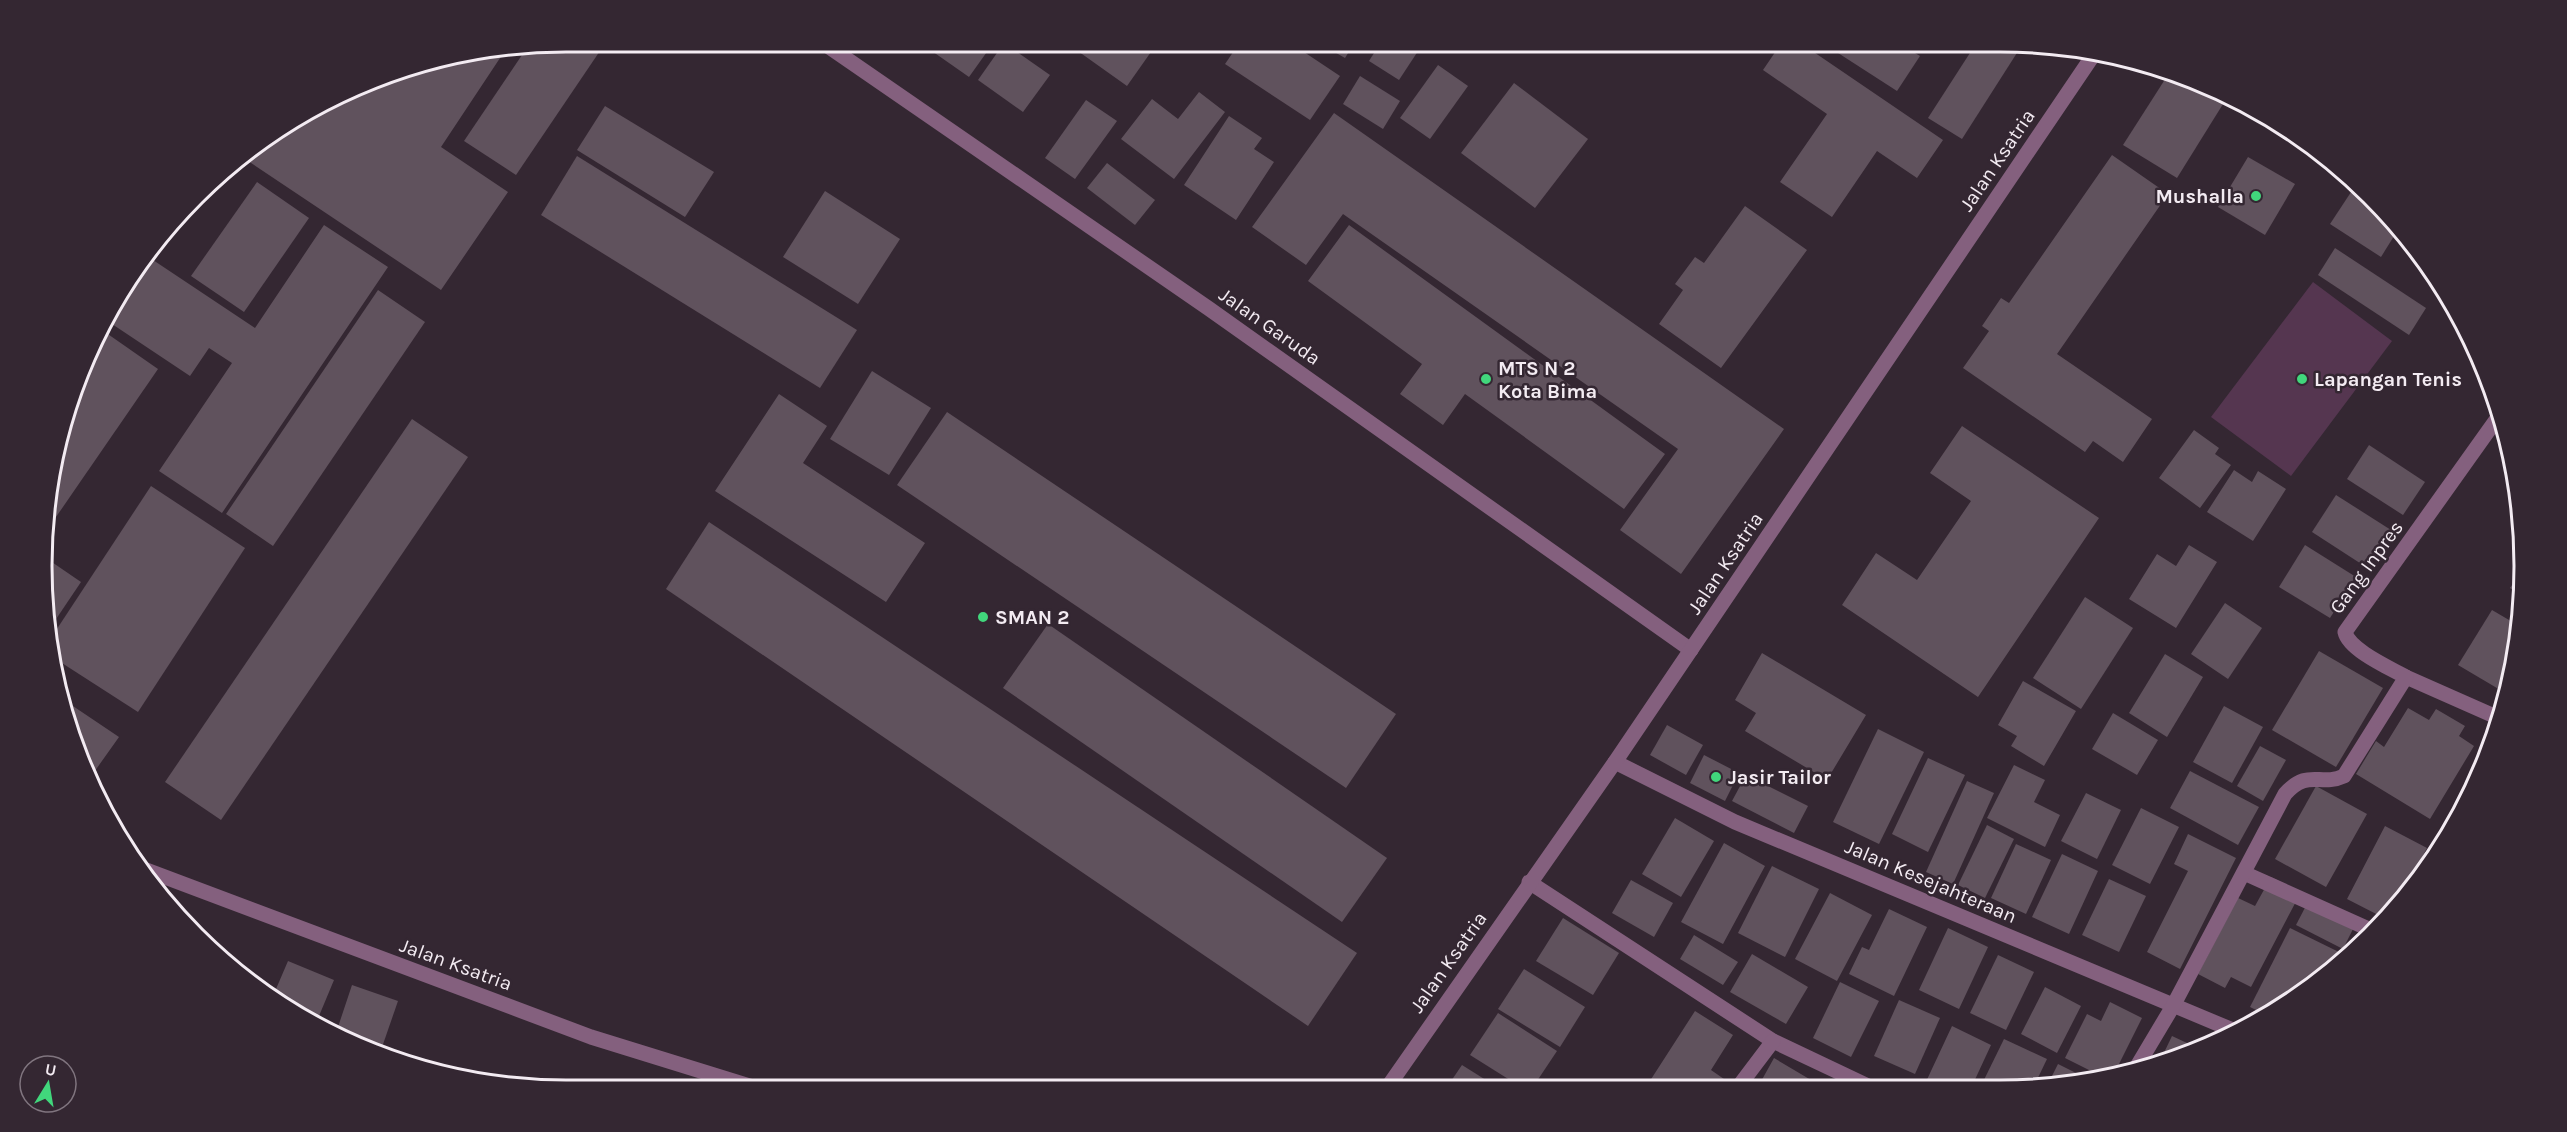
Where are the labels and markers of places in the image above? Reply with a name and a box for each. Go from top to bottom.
place label: Mushalla [2155,185,2244,208]
marker: Mushalla [2249,189,2263,203]
place label: MTS N 2 Kota Bima [1498,357,1597,403]
place label: Lapangan Tenis [2314,368,2462,391]
marker: MTS N 2 Kota Bima [1479,372,1493,386]
marker: Lapangan Tenis [2295,372,2309,386]
place label: SMAN 2 [995,606,1069,629]
marker: SMAN 2 [976,610,990,624]
place label: Jasir Tailor [1728,766,1831,789]
marker: Jasir Tailor [1709,770,1723,784]

